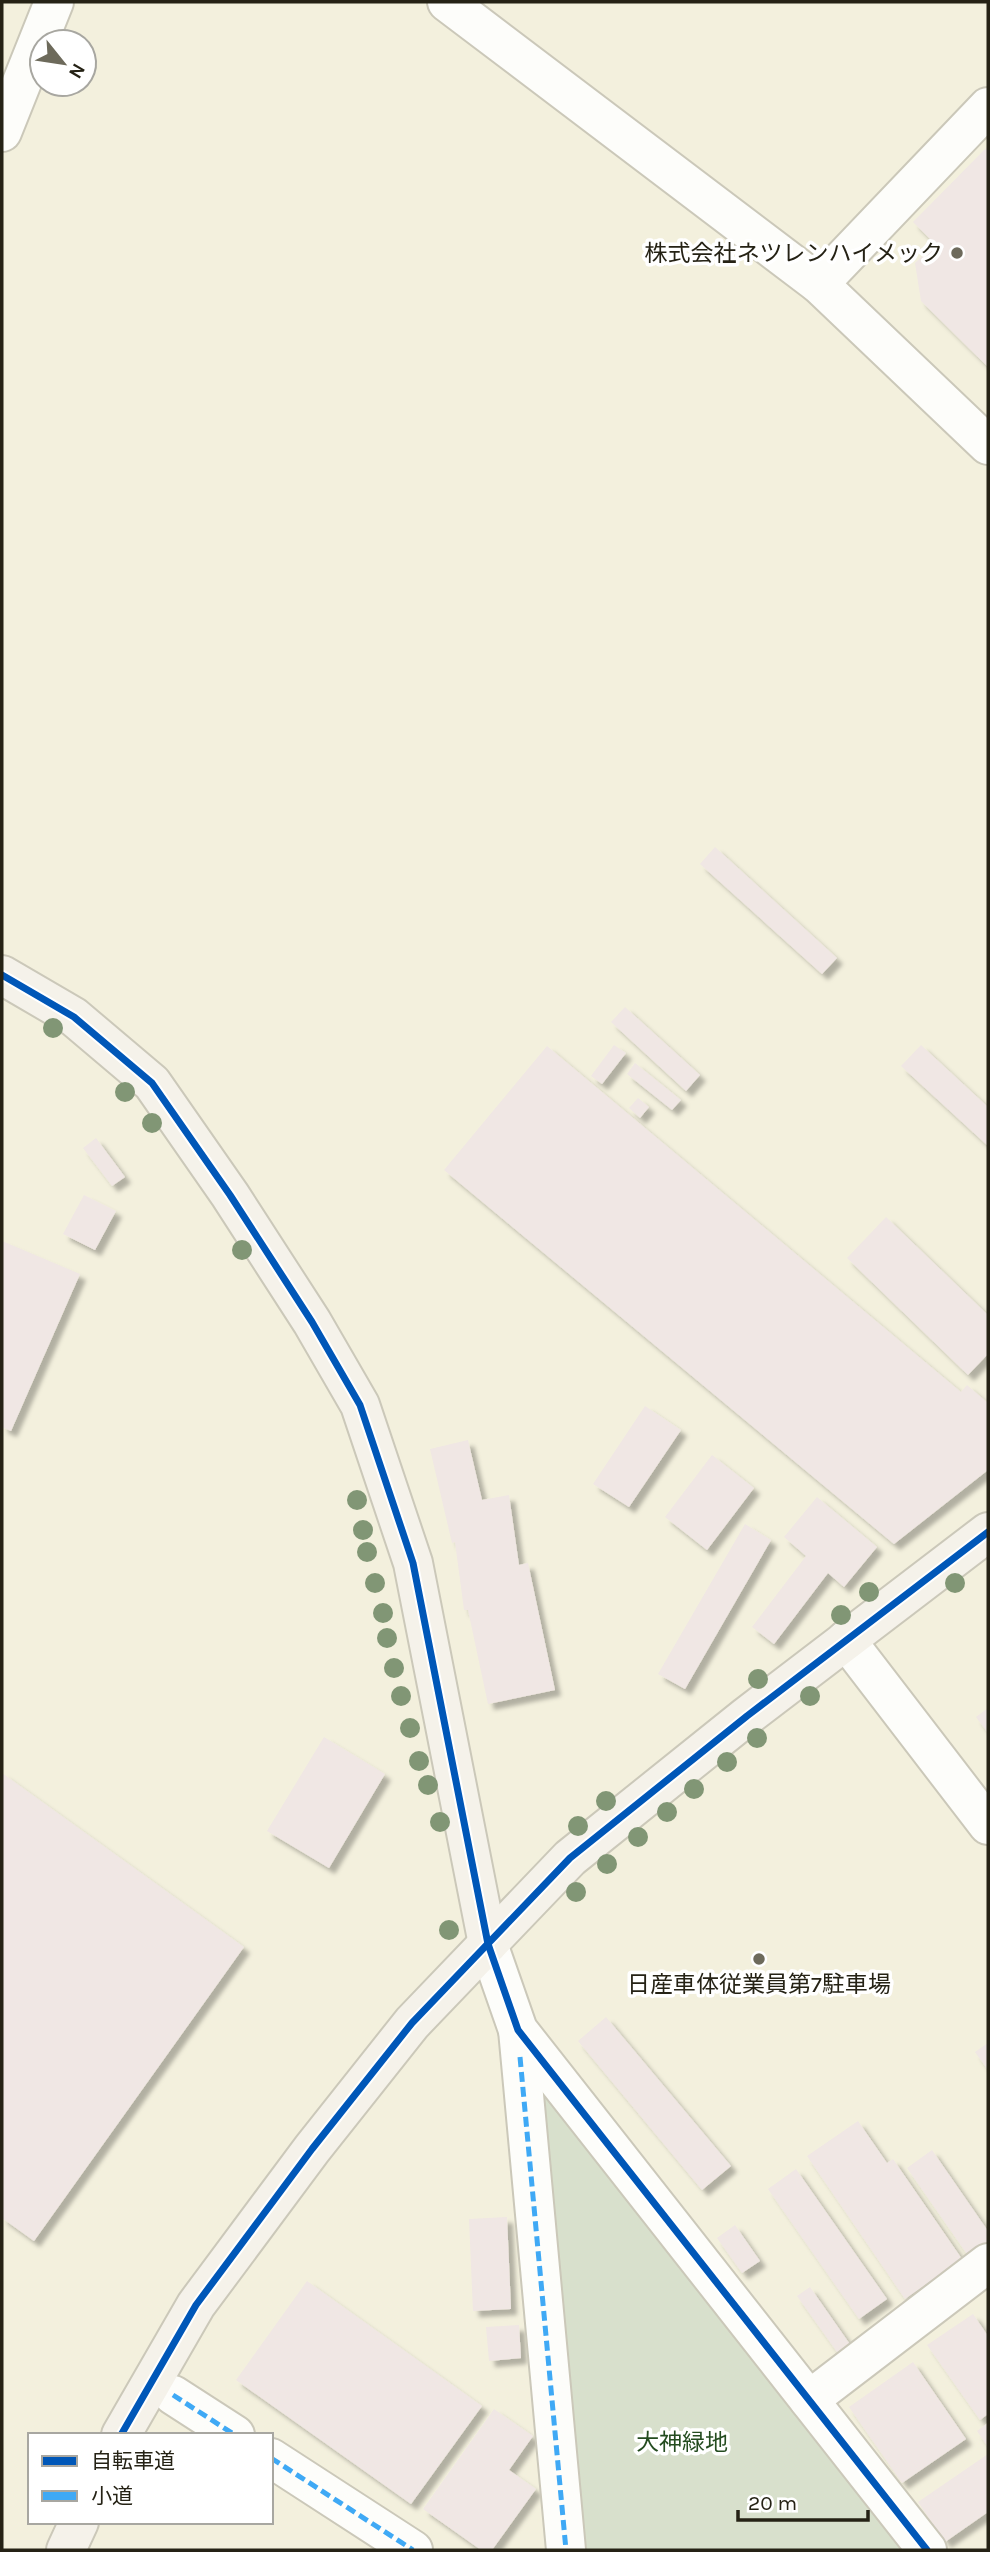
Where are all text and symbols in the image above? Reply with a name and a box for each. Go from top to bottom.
north arrow [28,28,98,98]
text: N [64,60,90,82]
place label: 株式会社ネツレンハイメック [644,240,943,267]
marker: 株式会社ネツレンハイメック [949,245,965,261]
marker: 日産車体従業員第7駐車場 [751,1951,767,1967]
place label: 日産車体従業員第7駐車場 [627,1971,891,1998]
park label: 大神緑地 [636,2429,728,2456]
legend [28,2433,273,2524]
text: 自転車道 [91,2449,175,2473]
scale bar [738,2478,867,2522]
text: 小道 [91,2484,133,2508]
text: 20 m [748,2491,797,2515]

